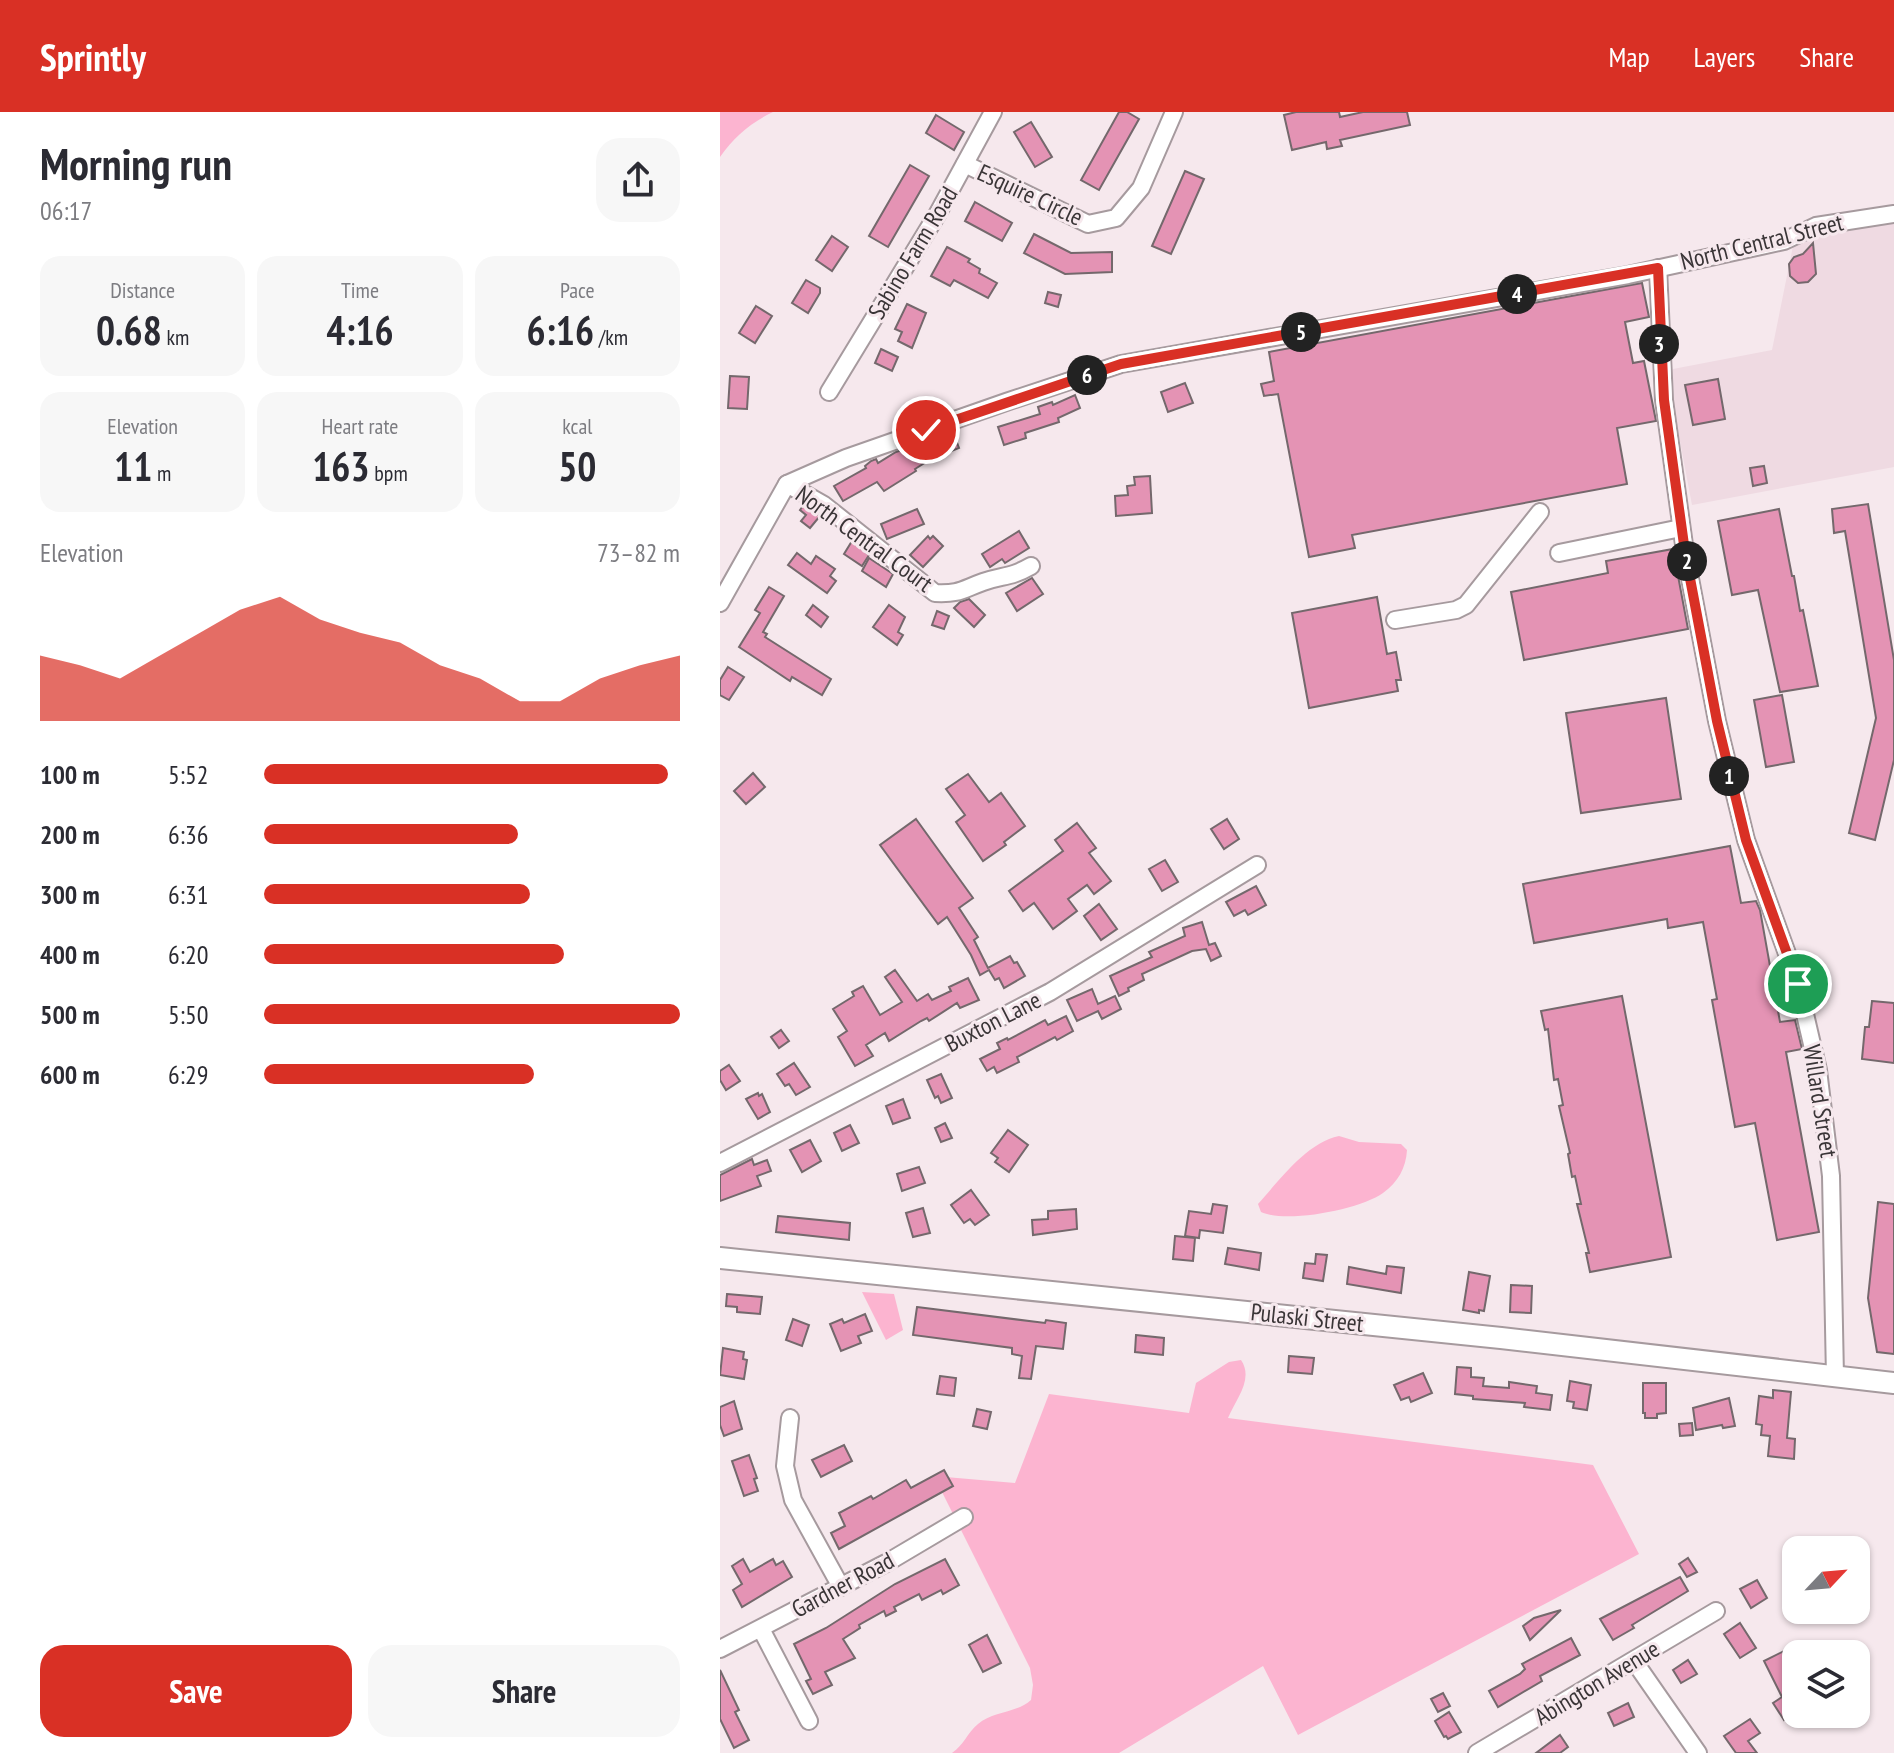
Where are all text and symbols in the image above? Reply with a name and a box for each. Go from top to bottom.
text: Sprintly [40,32,146,81]
text: Map [1608,38,1650,75]
text: Layers [1694,38,1755,75]
text: Share [1799,38,1854,75]
text: Morning run [40,135,232,192]
button: share [596,138,680,222]
street label: Esquire Circle [973,157,1088,232]
street label: Sabino Farm Road [861,181,964,325]
text: 06:17 [40,194,92,227]
street label: North Central Street [1677,206,1847,277]
pin: 4 [1497,274,1537,314]
text: Distance [110,276,175,304]
text: Time [341,276,379,304]
text: Pace [560,276,595,304]
text: 4 [1512,280,1522,308]
text: 0.68 [96,304,162,356]
text: 4:16 [326,304,394,356]
text: 6:16 [527,304,594,356]
pin: 5 [1281,312,1321,352]
text: 5 [1296,318,1306,346]
text: km [162,323,189,351]
text: /km [594,323,628,351]
pin: 3 [1639,324,1679,364]
text: 3 [1654,330,1664,358]
pin: 6 [1067,355,1107,395]
text: 6 [1082,361,1092,389]
pin [892,396,960,464]
icon: check [904,408,948,452]
text: Elevation [107,412,178,440]
text: Heart rate [322,412,398,440]
text: kcal [562,412,592,440]
text: 11 [114,440,152,492]
text: 163 [312,440,370,492]
text: 50 [558,440,596,492]
text: m [152,459,171,487]
text: bpm [370,459,408,487]
street label: North Central Court [790,479,939,599]
text: Elevation [40,536,123,569]
text: 73–82 m [597,536,680,569]
pin: 2 [1667,541,1707,581]
text: 2 [1682,547,1692,575]
pin: 1 [1709,756,1749,796]
text: 100 m [40,758,100,791]
text: 5:52 [168,758,208,791]
text: 1 [1724,762,1734,790]
text: 200 m [40,818,100,851]
text: 6:36 [168,818,208,851]
text: 300 m [40,878,100,911]
text: 6:31 [168,878,208,911]
text: 400 m [40,938,100,971]
text: 6:20 [168,938,208,971]
pin [1764,950,1832,1018]
icon: arrive [1776,962,1820,1006]
street label: Buxton Lane [940,984,1046,1059]
text: 500 m [40,998,100,1031]
text: 5:50 [168,998,208,1031]
street label: Willard Street [1796,1042,1845,1160]
text: 600 m [40,1058,100,1091]
text: 6:29 [168,1058,208,1091]
street label: Pulaski Street [1249,1296,1365,1339]
north arrow [1782,1536,1870,1624]
map controls [1782,1536,1870,1728]
street label: Gardner Road [786,1545,899,1624]
street label: Abington Avenue [1529,1633,1665,1732]
button: layers [1782,1640,1870,1728]
button: Save [40,1645,352,1737]
button: Share [368,1645,680,1737]

